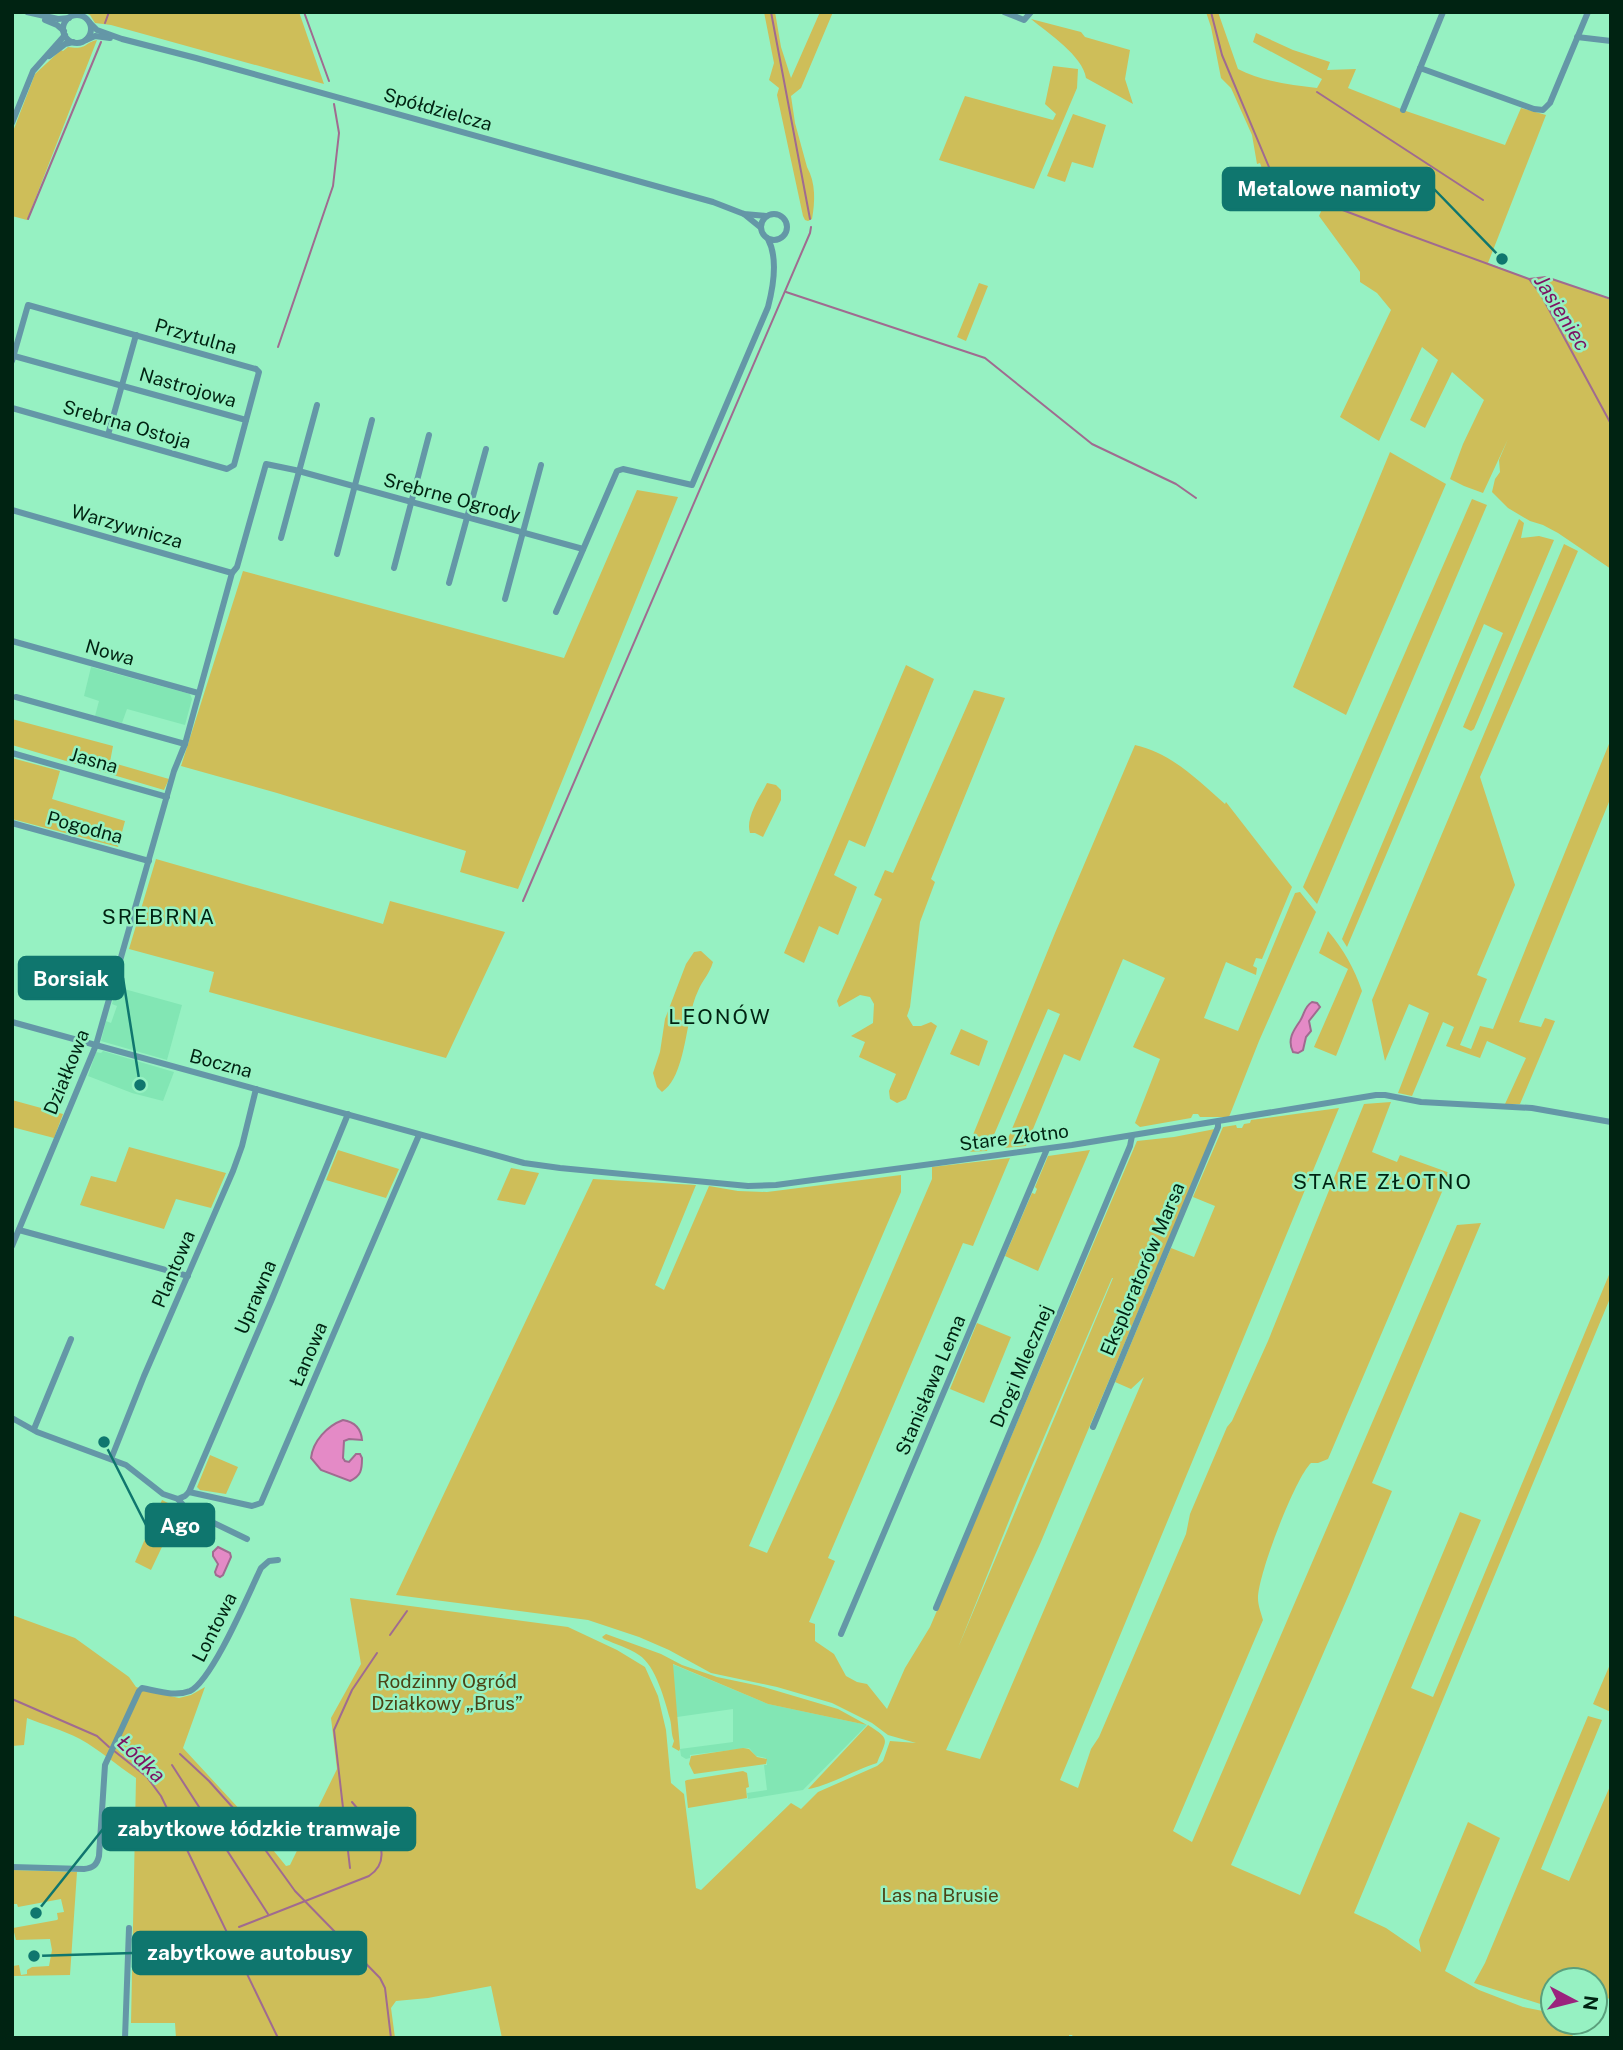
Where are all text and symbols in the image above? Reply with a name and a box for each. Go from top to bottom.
street label: Spółdzielcza [381,83,495,135]
callout: Metalowe namioty [1223,168,1434,210]
text: Metalowe namioty [1237,176,1421,201]
water label: Jasieniec [1529,270,1596,355]
street label: Przytulna [152,314,240,358]
street label: Nastrojowa [137,363,239,411]
street label: Srebrna Ostoja [60,395,194,453]
street label: Srebrne Ogrody [381,468,523,526]
street label: Warzywnicza [69,500,185,552]
street label: Nowa [83,635,137,669]
street label: Jasna [67,743,121,777]
street label: Pogodna [45,806,125,848]
district label: SREBRNA [102,904,216,929]
callout: Borsiak [19,957,123,999]
text: Borsiak [33,966,109,991]
district label: LEONÓW [668,1004,772,1029]
street label: Działkowa [39,1026,93,1118]
street label: Boczna [187,1044,255,1082]
street label: Stare Złotno [958,1119,1070,1155]
district label: STARE ZŁOTNO [1293,1169,1473,1194]
street label: Eksploratorów Marsa [1096,1179,1188,1359]
street label: Plantowa [147,1227,199,1311]
street label: Uprawna [230,1257,280,1337]
street label: Drogi Mlecznej [985,1301,1057,1431]
street label: Stanisława Lema [891,1312,969,1458]
street label: Łanowa [285,1318,331,1390]
callout: Ago [146,1504,214,1546]
text: Ago [160,1513,200,1538]
street label: Lontowa [187,1589,241,1665]
park label: Rodzinny Ogród Działkowy „Brus” [371,1670,523,1714]
water label: Łódka [112,1730,171,1788]
callout: zabytkowe łódzkie tramwaje [103,1808,415,1850]
text: zabytkowe łódzkie tramwaje [117,1816,401,1841]
park label: Las na Brusie [881,1884,999,1906]
callout: zabytkowe autobusy [133,1932,366,1974]
text: zabytkowe autobusy [147,1940,353,1965]
north arrow [1539,1966,1609,2036]
text: N [1579,1994,1603,2012]

